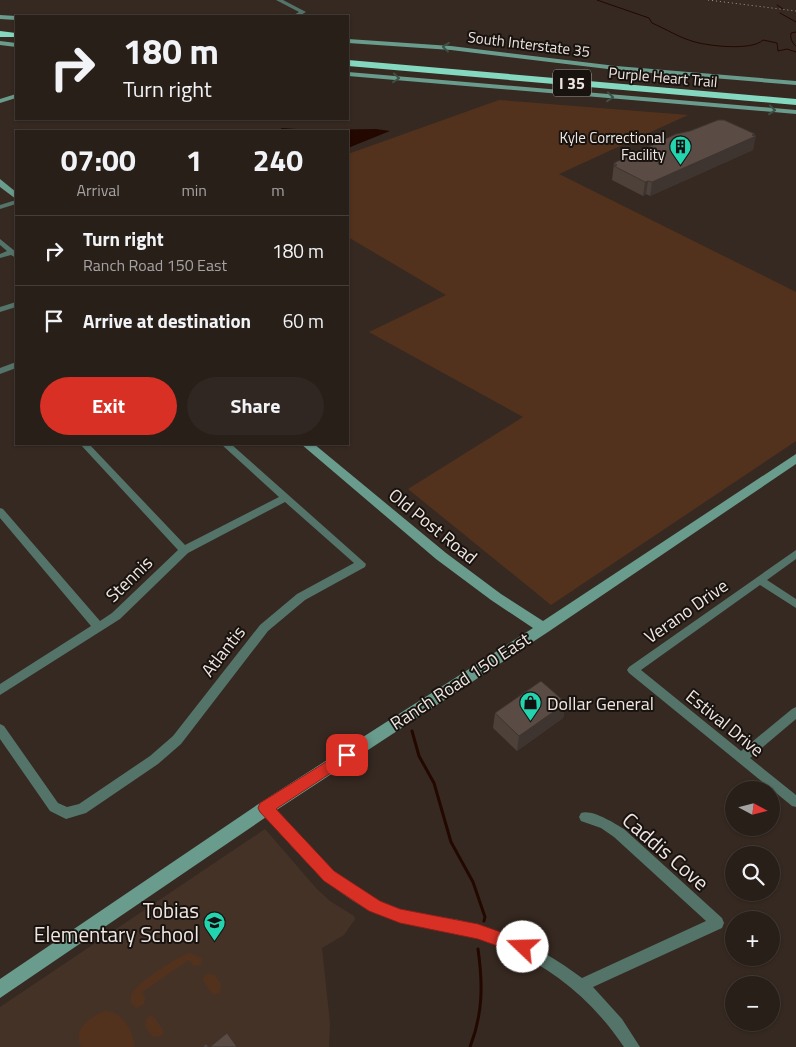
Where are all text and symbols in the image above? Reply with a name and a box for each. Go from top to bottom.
text: 180 m [123,24,219,78]
street label: South Interstate 35 [467,25,591,63]
icon: right [40,35,105,100]
one-way arrow [441,42,449,53]
street label: Purple Heart Trail [608,61,718,93]
road number: I 35 [553,70,591,96]
text: Turn right [123,72,212,106]
one-way arrow [392,72,400,83]
one-way arrow [607,91,615,102]
one-way arrow [768,105,776,116]
place label: Kyle Correctional Facility [559,126,665,166]
building icon: Kyle Correctional Facility [669,134,693,165]
text: 07:00 [61,137,136,183]
text: 1 [186,137,203,183]
text: 240 [253,137,303,183]
text: Arrival [77,178,120,202]
text: min [181,178,207,202]
text: m [271,178,285,202]
text: Turn right [83,224,164,253]
text: 180 m [272,236,324,265]
icon: right [40,237,68,265]
text: Ranch Road 150 East [83,253,227,277]
text: Arrive at destination [83,306,251,335]
text: 60 m [283,306,324,335]
icon: arrive [40,307,68,335]
button: Exit [40,377,177,435]
button: Share [187,377,324,435]
street label: Old Post Road [383,482,483,570]
street label: Stennis [99,550,159,608]
street label: Verano Drive [639,572,733,650]
street label: Atlantis [194,620,252,682]
street label: Ranch Road 150 East [385,625,536,736]
street label: Estival Drive [680,683,770,763]
place label: Dollar General [547,690,654,717]
shop icon: Dollar General [519,691,543,722]
pin [326,734,368,776]
icon: arrive [333,741,361,769]
north arrow [725,781,780,836]
map controls [725,781,780,1031]
street label: Caddis Cove [616,804,716,898]
button: search [725,846,780,901]
place label: Tobias Elementary School [34,894,199,950]
school or university icon: Tobias Elementary School [203,910,227,941]
button: + [725,911,780,966]
position arrow [496,920,548,972]
button: − [725,976,780,1031]

